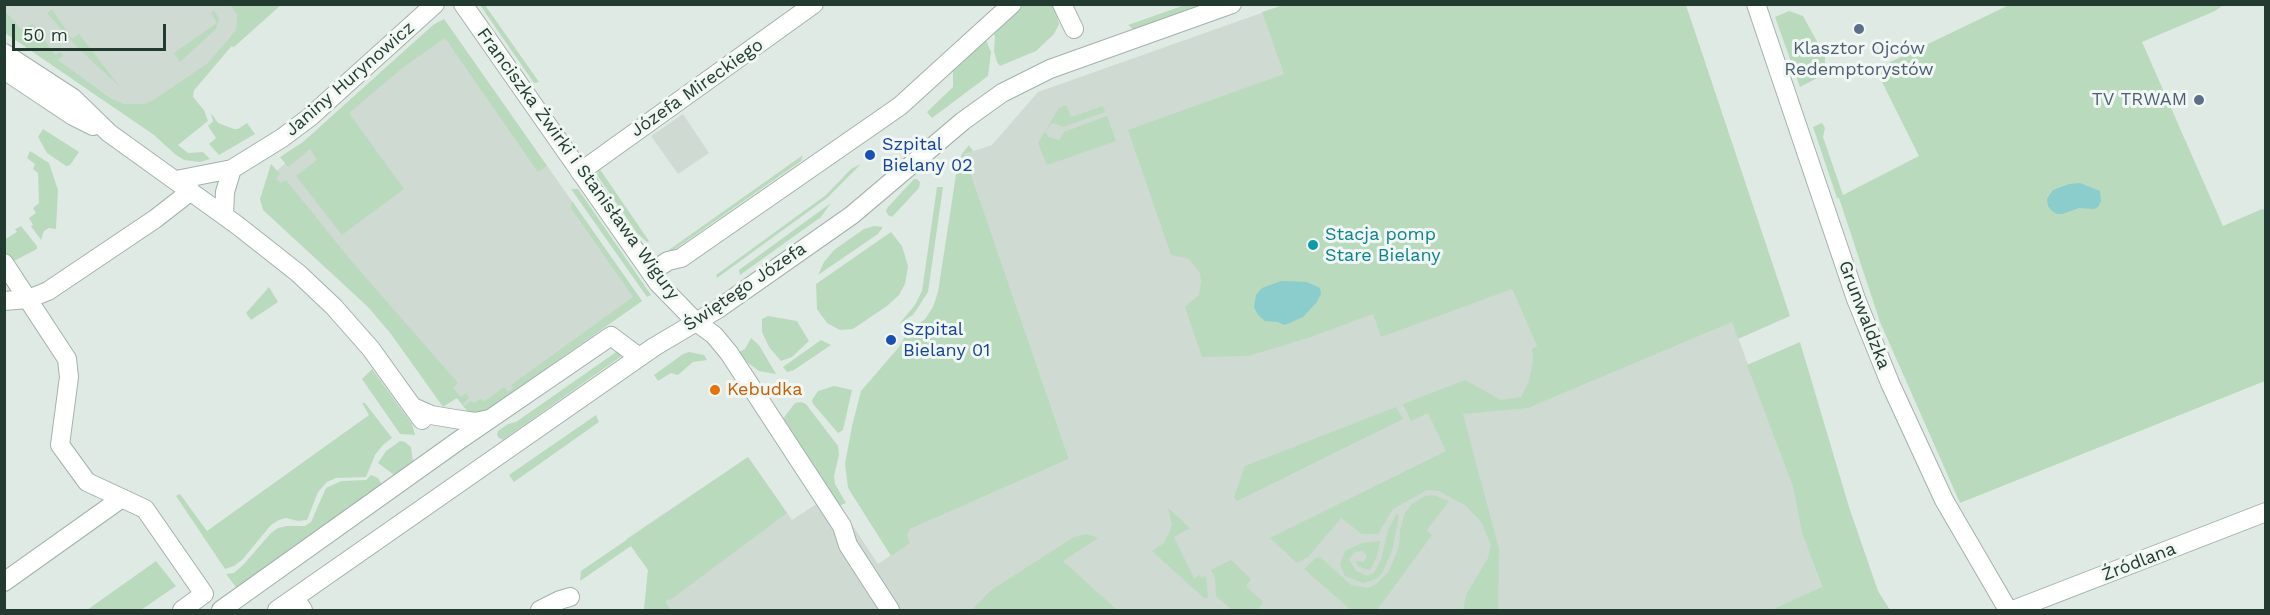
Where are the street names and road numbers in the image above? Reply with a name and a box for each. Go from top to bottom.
street label: Janiny Hurynowicz [281,17,419,141]
street label: Franciszka Żwirki i Stanisława Wigury [472,24,684,304]
street label: Józefa Mireckiego [627,34,767,142]
street label: Świętego Józefa [680,238,810,336]
street label: Grunwaldzka [1833,258,1895,372]
street label: Źródlana [2099,538,2179,586]

